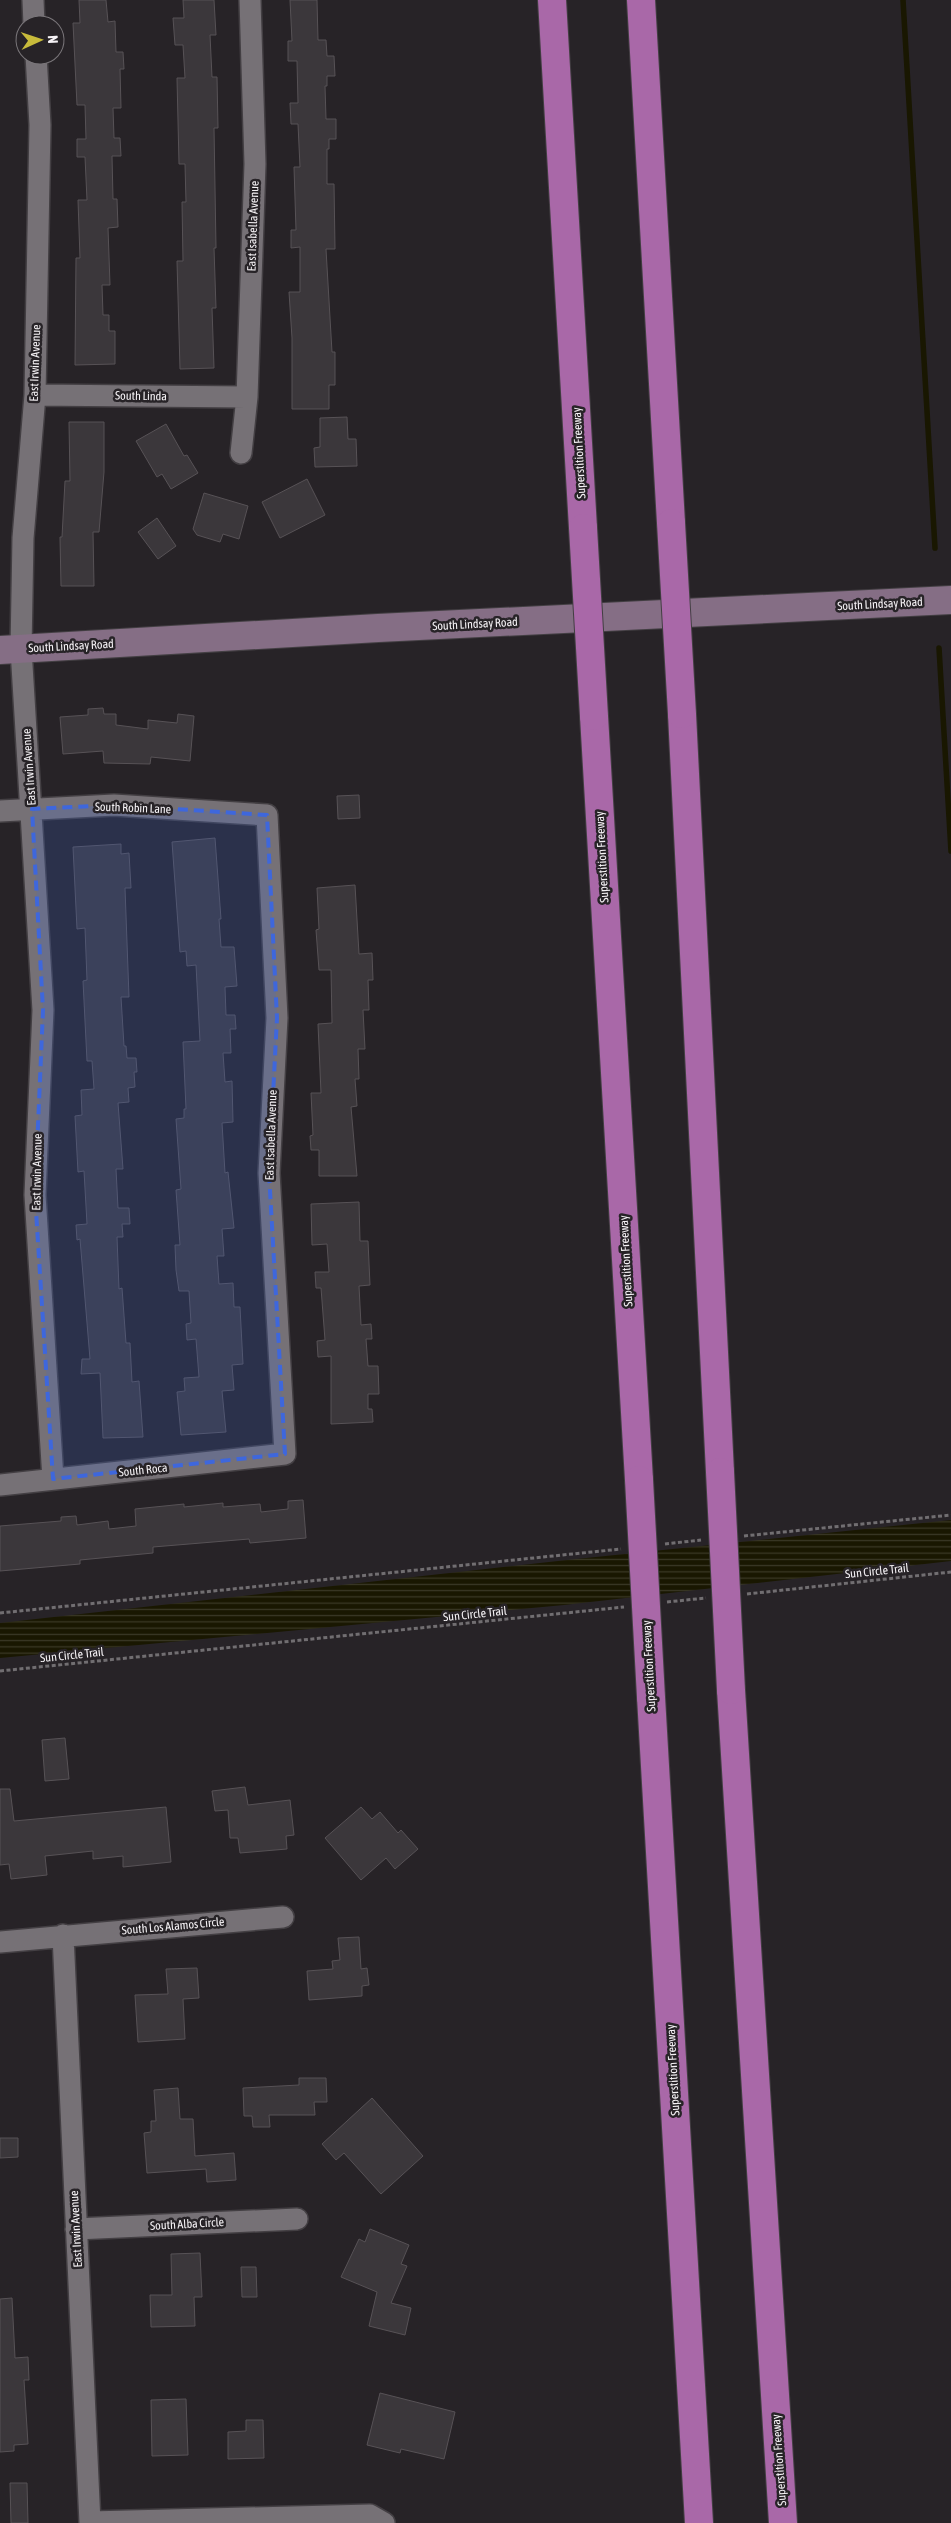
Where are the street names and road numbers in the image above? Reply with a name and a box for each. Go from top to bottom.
street label: East Isabella Avenue [244,180,262,272]
street label: East Irwin Avenue [27,324,43,402]
street label: South Linda [115,389,167,403]
street label: Superstition Freeway [570,407,588,499]
street label: South Lindsay Road [837,595,923,613]
street label: South Lindsay Road [432,615,518,633]
street label: South Lindsay Road [28,637,114,655]
street label: East Irwin Avenue [19,728,39,806]
street label: South Robin Lane [95,800,171,816]
street label: Superstition Freeway [593,811,611,903]
street label: East Isabella Avenue [262,1089,280,1181]
street label: East Irwin Avenue [29,1133,45,1211]
street label: Superstition Freeway [617,1215,635,1307]
street label: South Roca [118,1460,168,1480]
street label: Sun Circle Trail [844,1561,910,1581]
street label: Sun Circle Trail [442,1604,508,1624]
street label: Superstition Freeway [640,1620,658,1712]
street label: Sun Circle Trail [39,1645,105,1665]
street label: South Los Alamos Circle [121,1915,225,1937]
street label: Superstition Freeway [664,2024,682,2116]
street label: East Irwin Avenue [67,2190,85,2268]
street label: South Alba Circle [150,2215,224,2233]
street label: Superstition Freeway [769,2414,789,2506]

